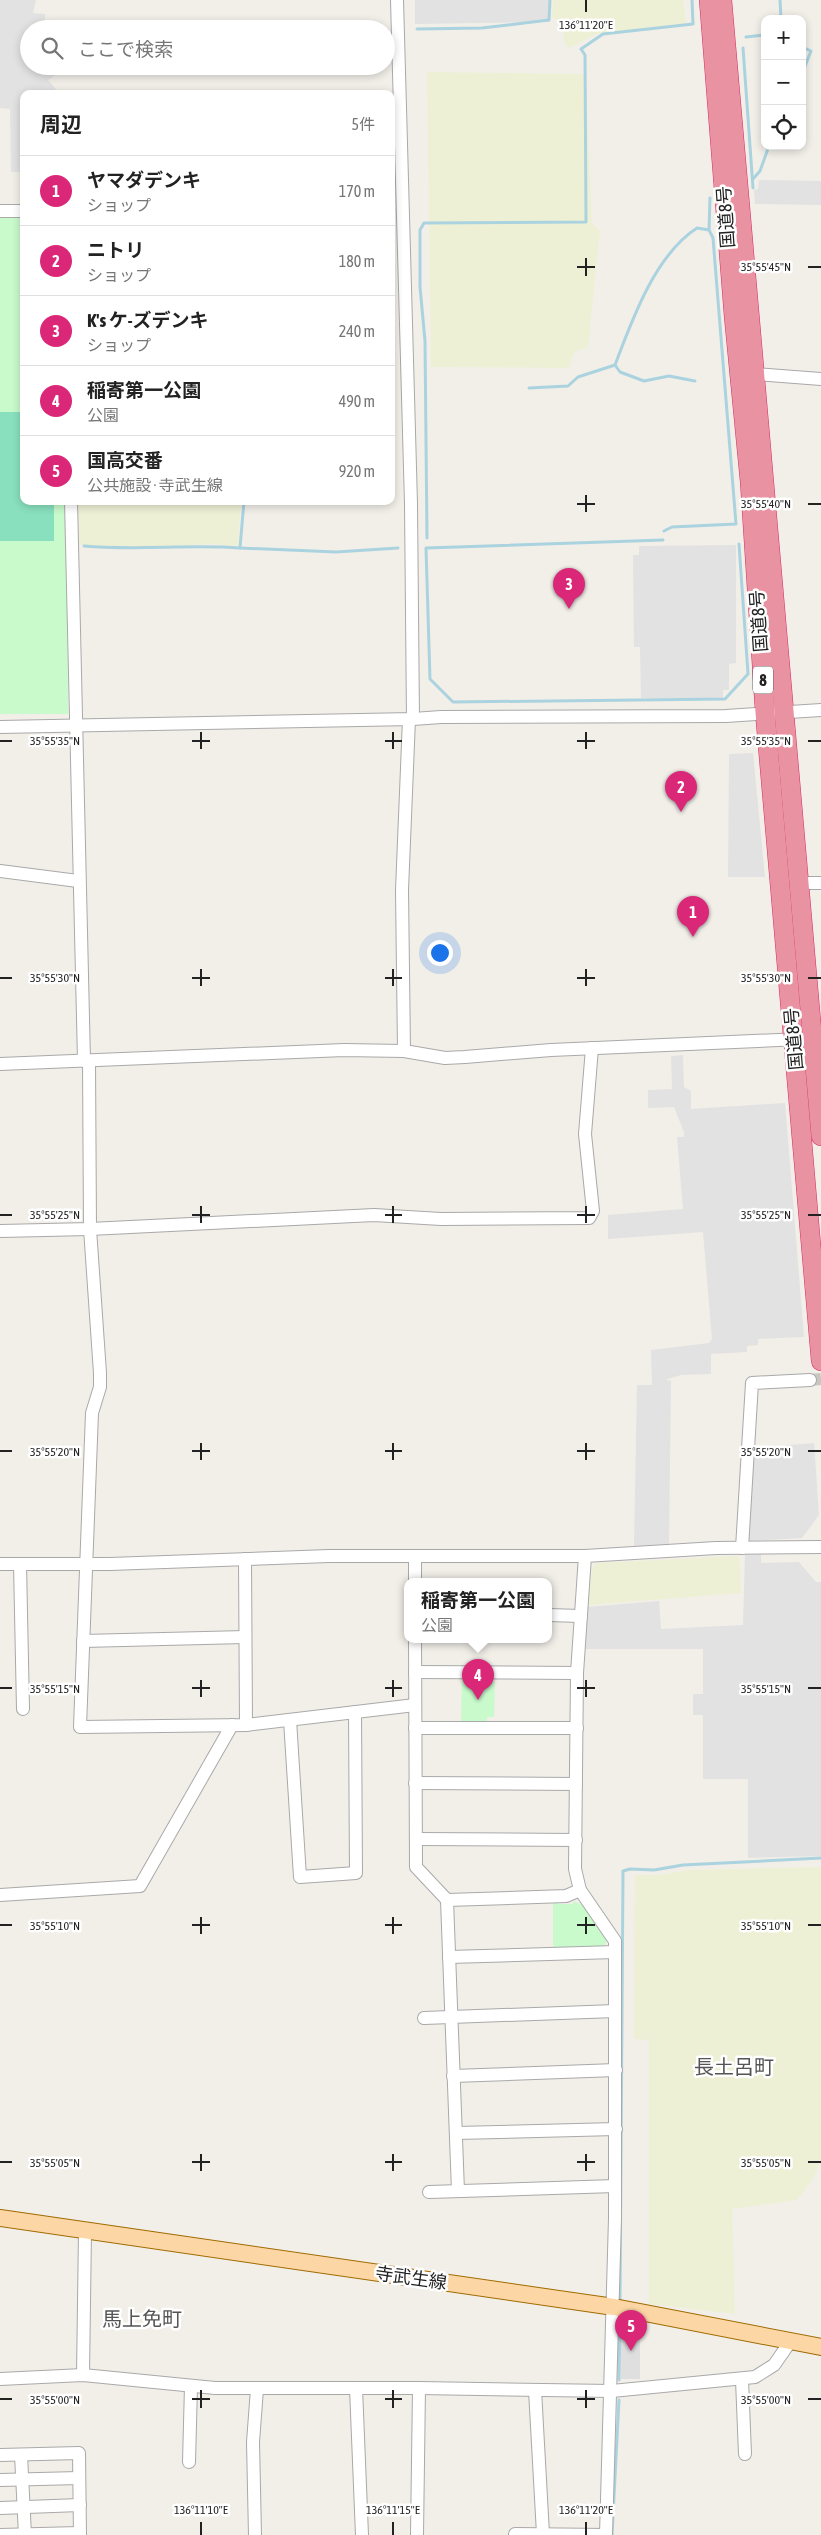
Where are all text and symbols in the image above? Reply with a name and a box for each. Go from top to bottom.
map controls [761,15,806,150]
button: + [761,15,806,60]
text: 136°11'20"E [559,18,613,32]
search box [20,20,395,75]
icon: search [38,34,66,62]
text: ここで検索 [78,38,173,60]
button: − [761,60,806,105]
button: locate [761,105,806,150]
text: 周辺 [40,112,82,136]
text: 5件 [351,115,375,133]
text: ヤマダデンキ [87,169,201,191]
text: 1 [52,182,60,200]
text: 170 m [339,182,375,200]
street label: 国道8号 [713,185,738,249]
text: ショップ [87,196,151,214]
text: ニトリ [87,239,144,261]
text: 2 [52,252,60,270]
text: 180 m [339,252,375,270]
text: 35°55'45"N [741,260,791,274]
text: ショップ [87,266,151,284]
text: K's ケ-ズデンキ [87,309,209,331]
text: 3 [52,322,60,340]
text: 240 m [339,322,375,340]
text: ショップ [87,336,151,354]
text: 稲寄第一公園 [87,379,201,401]
text: 4 [52,392,60,410]
text: 490 m [339,392,375,410]
text: 公園 [87,406,119,424]
text: 国高交番 [87,449,163,471]
text: 5 [52,462,60,480]
text: 920 m [339,462,375,480]
text: 公共施設 · 寺武生線 [87,476,223,494]
text: 35°55'40"N [741,497,791,511]
pin: 3 [553,568,585,609]
street label: 国道8号 [746,589,771,653]
road number: 8 [753,666,773,694]
text: 35°55'35"N [30,734,80,748]
text: 35°55'35"N [741,734,791,748]
pin: 2 [665,771,697,812]
pin: 1 [677,896,709,937]
your location [427,940,453,966]
text: 35°55'30"N [30,971,80,985]
text: 35°55'30"N [741,971,791,985]
street label: 国道8号 [780,1007,807,1071]
text: 35°55'25"N [30,1208,80,1222]
text: 35°55'25"N [741,1208,791,1222]
text: 35°55'20"N [30,1445,80,1459]
text: 35°55'20"N [741,1445,791,1459]
popup [404,1578,552,1643]
text: 稲寄第一公園 [421,1589,535,1611]
text: 公園 [421,1616,453,1634]
pin: 4 [462,1659,494,1700]
text: 35°55'15"N [30,1682,80,1696]
text: 35°55'15"N [741,1682,791,1696]
text: 35°55'10"N [30,1919,80,1933]
text: 35°55'10"N [741,1919,791,1933]
district label: 長土呂町 [694,2055,774,2078]
text: 35°55'05"N [30,2156,80,2170]
text: 35°55'05"N [741,2156,791,2170]
street label: 寺武生線 [374,2262,448,2293]
district label: 馬上免町 [102,2307,182,2330]
pin: 5 [615,2310,647,2351]
text: 35°55'00"N [30,2393,80,2407]
text: 35°55'00"N [741,2393,791,2407]
text: 136°11'10"E [174,2503,228,2517]
text: 136°11'15"E [366,2503,420,2517]
text: 136°11'20"E [559,2503,613,2517]

